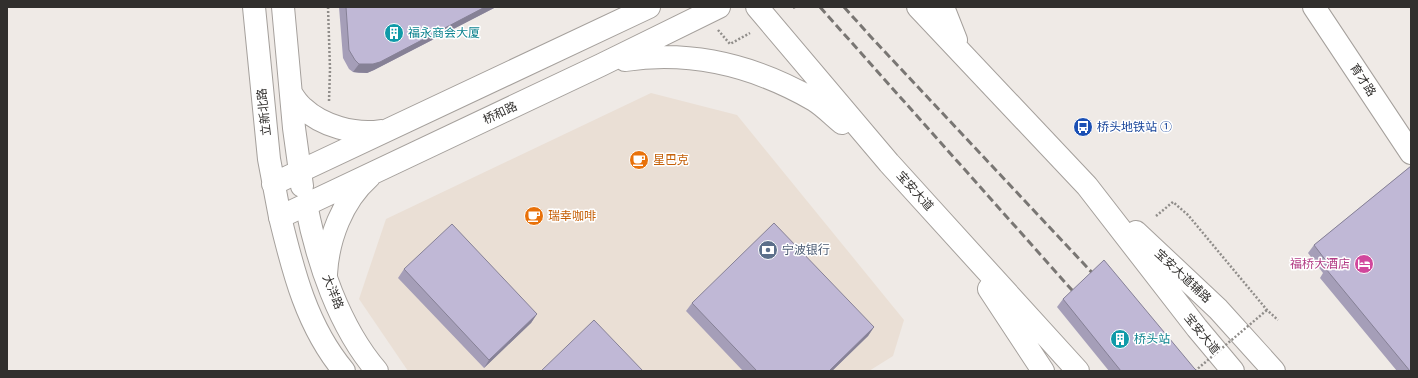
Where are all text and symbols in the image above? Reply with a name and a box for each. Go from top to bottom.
building icon: 福永商会大厦 [383,22,405,44]
place label: 福永商会大厦 [408,26,480,40]
street label: 育才路 [1347,61,1379,99]
street label: 立新北路 [255,87,273,137]
street label: 桥和路 [481,99,519,127]
bus stop icon: 桥头地铁站 ① [1072,116,1094,138]
place label: 桥头地铁站 ① [1097,120,1172,134]
cafe icon: 星巴克 [628,149,650,171]
place label: 星巴克 [653,153,689,167]
street label: 宝安大道 [894,168,936,214]
cafe icon: 瑞幸咖啡 [523,205,545,227]
place label: 瑞幸咖啡 [548,209,596,223]
bank icon: 宁波银行 [757,239,779,261]
place label: 宁波银行 [782,243,830,257]
street label: 宝安大道辅路 [1152,246,1214,306]
hotel icon: 福桥大酒店 [1353,253,1375,275]
place label: 福桥大酒店 [1290,257,1350,271]
street label: 大洋路 [320,273,346,311]
street label: 宝安大道 [1181,311,1223,357]
building icon: 桥头站 [1109,328,1131,350]
place label: 桥头站 [1134,332,1170,346]

